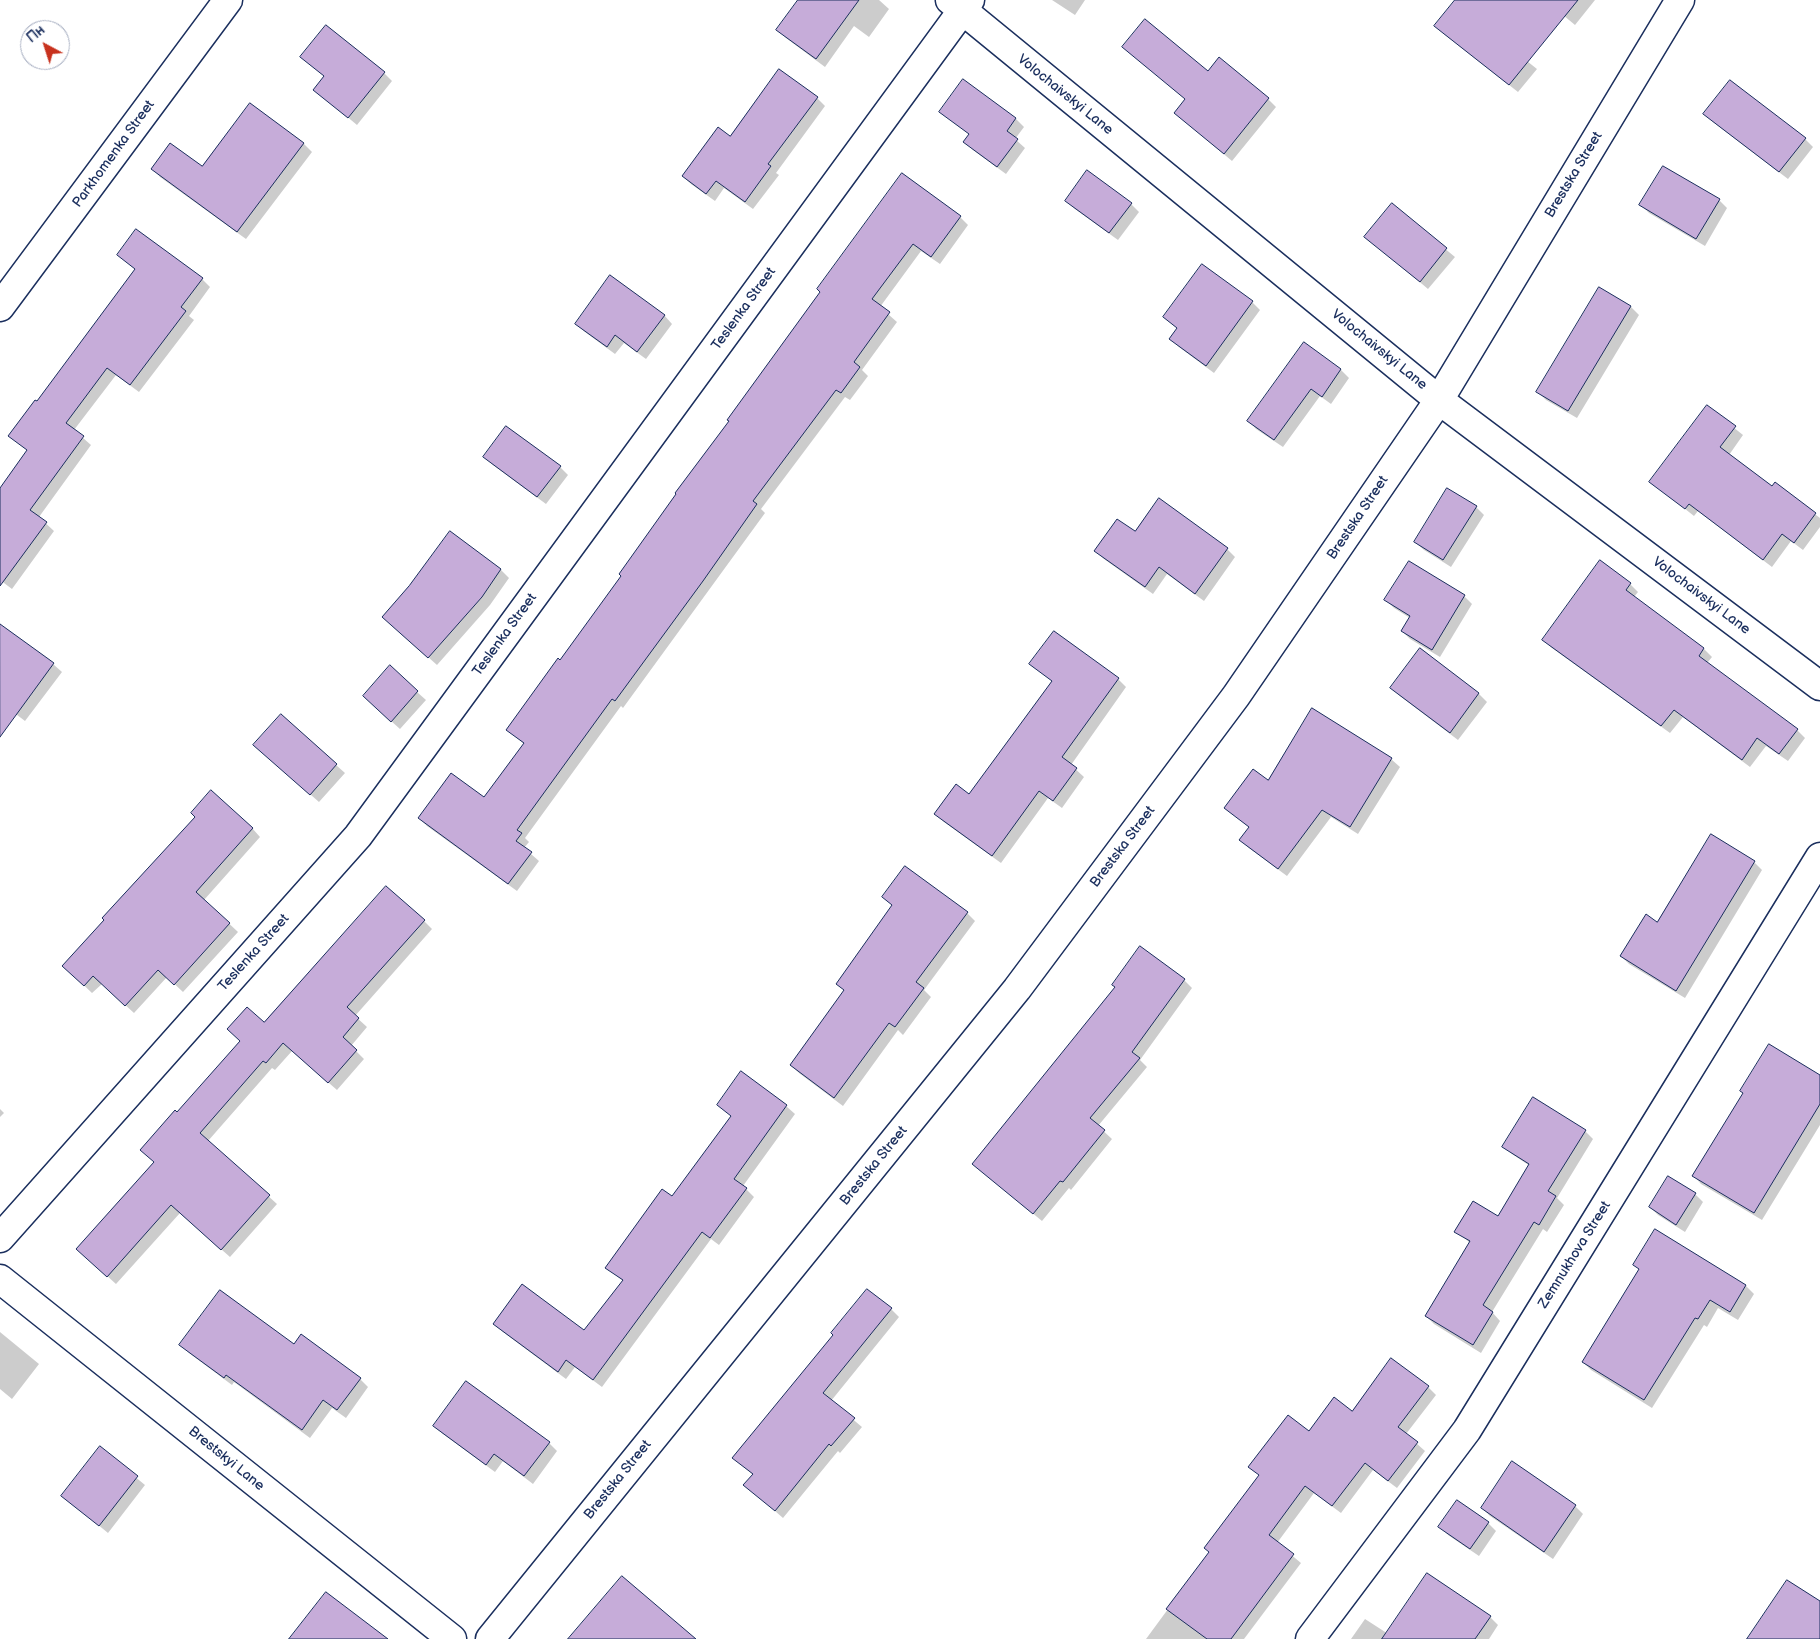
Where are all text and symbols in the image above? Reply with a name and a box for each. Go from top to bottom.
north arrow [20,20,70,70]
text: Пн [23,21,48,46]
street label: Volochaivskyi Lane [1014,51,1116,139]
street label: Parkhomenka Street [69,97,159,211]
street label: Brestska Street [1542,129,1606,221]
street label: Teslenka Street [708,264,780,354]
street label: Volochaivskyi Lane [1328,306,1430,394]
street label: Brestska Street [1324,473,1392,563]
street label: Volochaivskyi Lane [1649,554,1753,638]
street label: Teslenka Street [469,590,541,680]
street label: Brestska Street [1087,803,1159,891]
street label: Teslenka Street [215,911,293,995]
street label: Brestska Street [837,1123,911,1209]
street label: Zemnukhova Street [1535,1198,1615,1312]
street label: Brestskyi Lane [185,1423,267,1495]
street label: Brestska Street [581,1437,655,1523]

